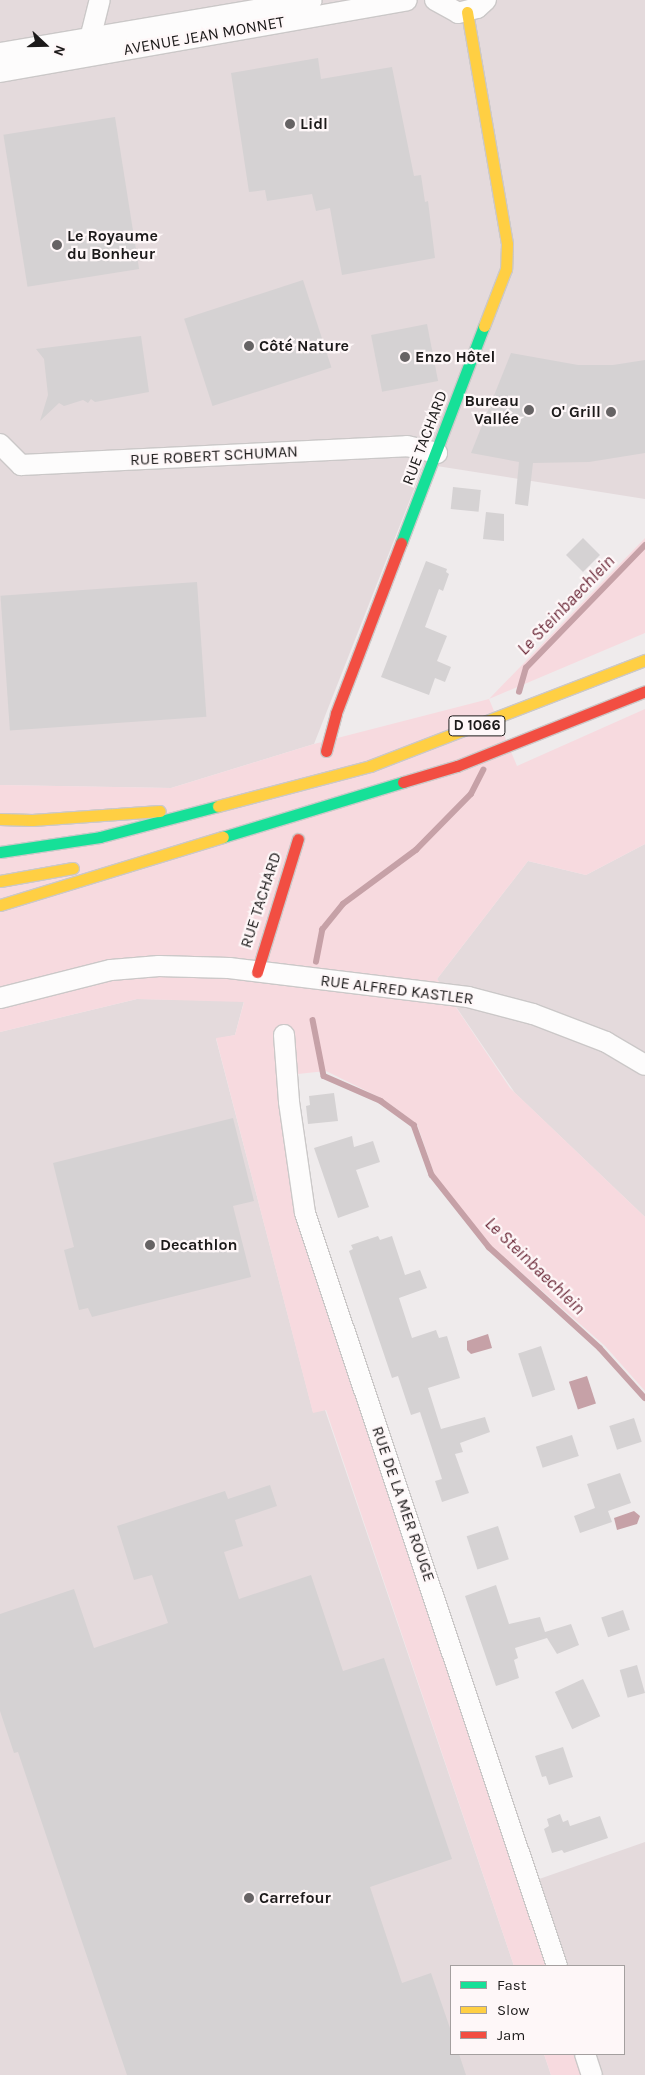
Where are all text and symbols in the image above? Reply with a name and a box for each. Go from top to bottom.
street label: AVENUE JEAN MONNET [122,12,286,60]
north arrow [20,20,70,70]
text: N [50,43,69,58]
place label: Lidl [300,114,328,134]
marker: Lidl [284,118,296,130]
place label: Le Royaume du Bonheur [67,226,158,264]
marker: Le Royaume du Bonheur [51,239,63,251]
place label: Côté Nature [259,336,349,356]
marker: Côté Nature [243,340,255,352]
place label: Enzo Hôtel [415,347,495,367]
marker: Enzo Hôtel [399,351,411,363]
street label: RUE TACHARD [398,388,452,488]
place label: Bureau Vallée [464,391,519,429]
place label: O' Grill [551,402,601,422]
marker: Bureau Vallée [523,404,535,416]
marker: O' Grill [605,406,617,418]
street label: RUE ROBERT SCHUMAN [130,442,298,470]
water label: Le Steinbaechlein [513,550,619,660]
road number: D 1066 [448,714,506,738]
street label: RUE TACHARD [236,850,286,950]
street label: RUE ALFRED KASTLER [319,971,475,1009]
water label: Le Steinbaechlein [480,1213,590,1319]
place label: Decathlon [160,1235,237,1255]
marker: Decathlon [144,1239,156,1251]
street label: RUE DE LA MER ROUGE [367,1424,439,1584]
place label: Carrefour [259,1888,331,1908]
marker: Carrefour [243,1892,255,1904]
legend [450,1965,625,2055]
text: Fast [497,1976,526,1994]
text: Slow [497,2001,529,2019]
text: Jam [497,2026,525,2044]

